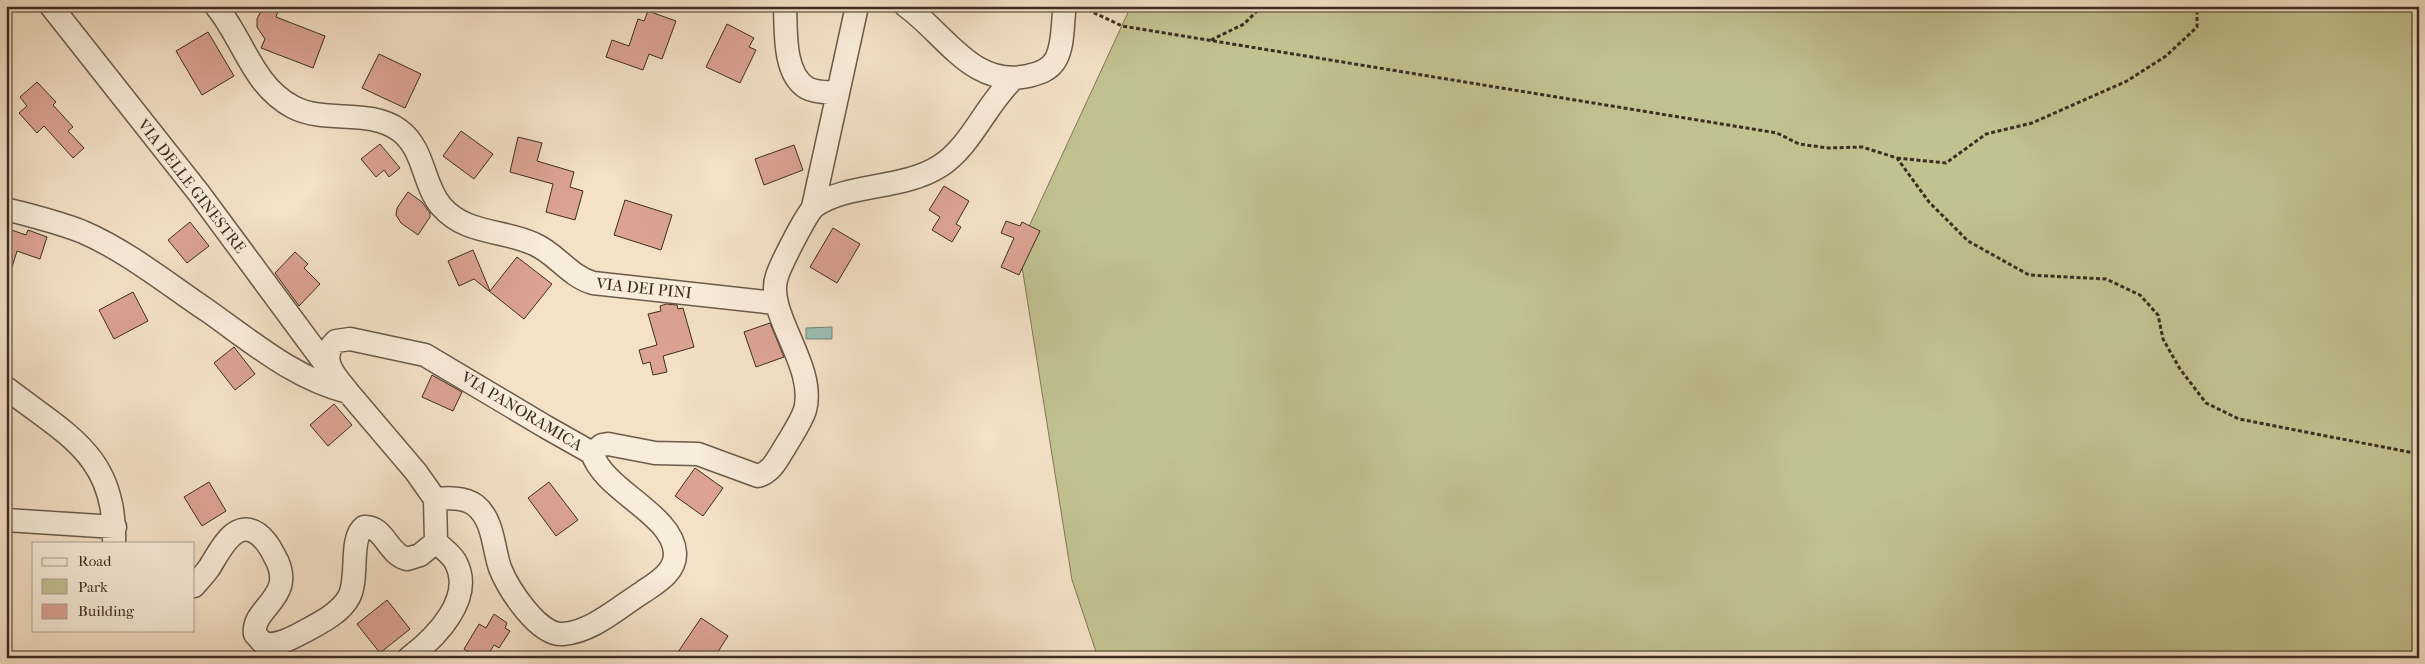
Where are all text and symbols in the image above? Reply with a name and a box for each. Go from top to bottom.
street label: VIA DELLE GINESTRE [133,115,250,257]
street label: VIA DEI PINI [594,273,693,302]
street label: VIA PANORAMICA [457,367,587,455]
legend [32,542,195,632]
text: Road [78,552,112,570]
text: Park [78,578,108,596]
text: Building [78,602,135,620]

